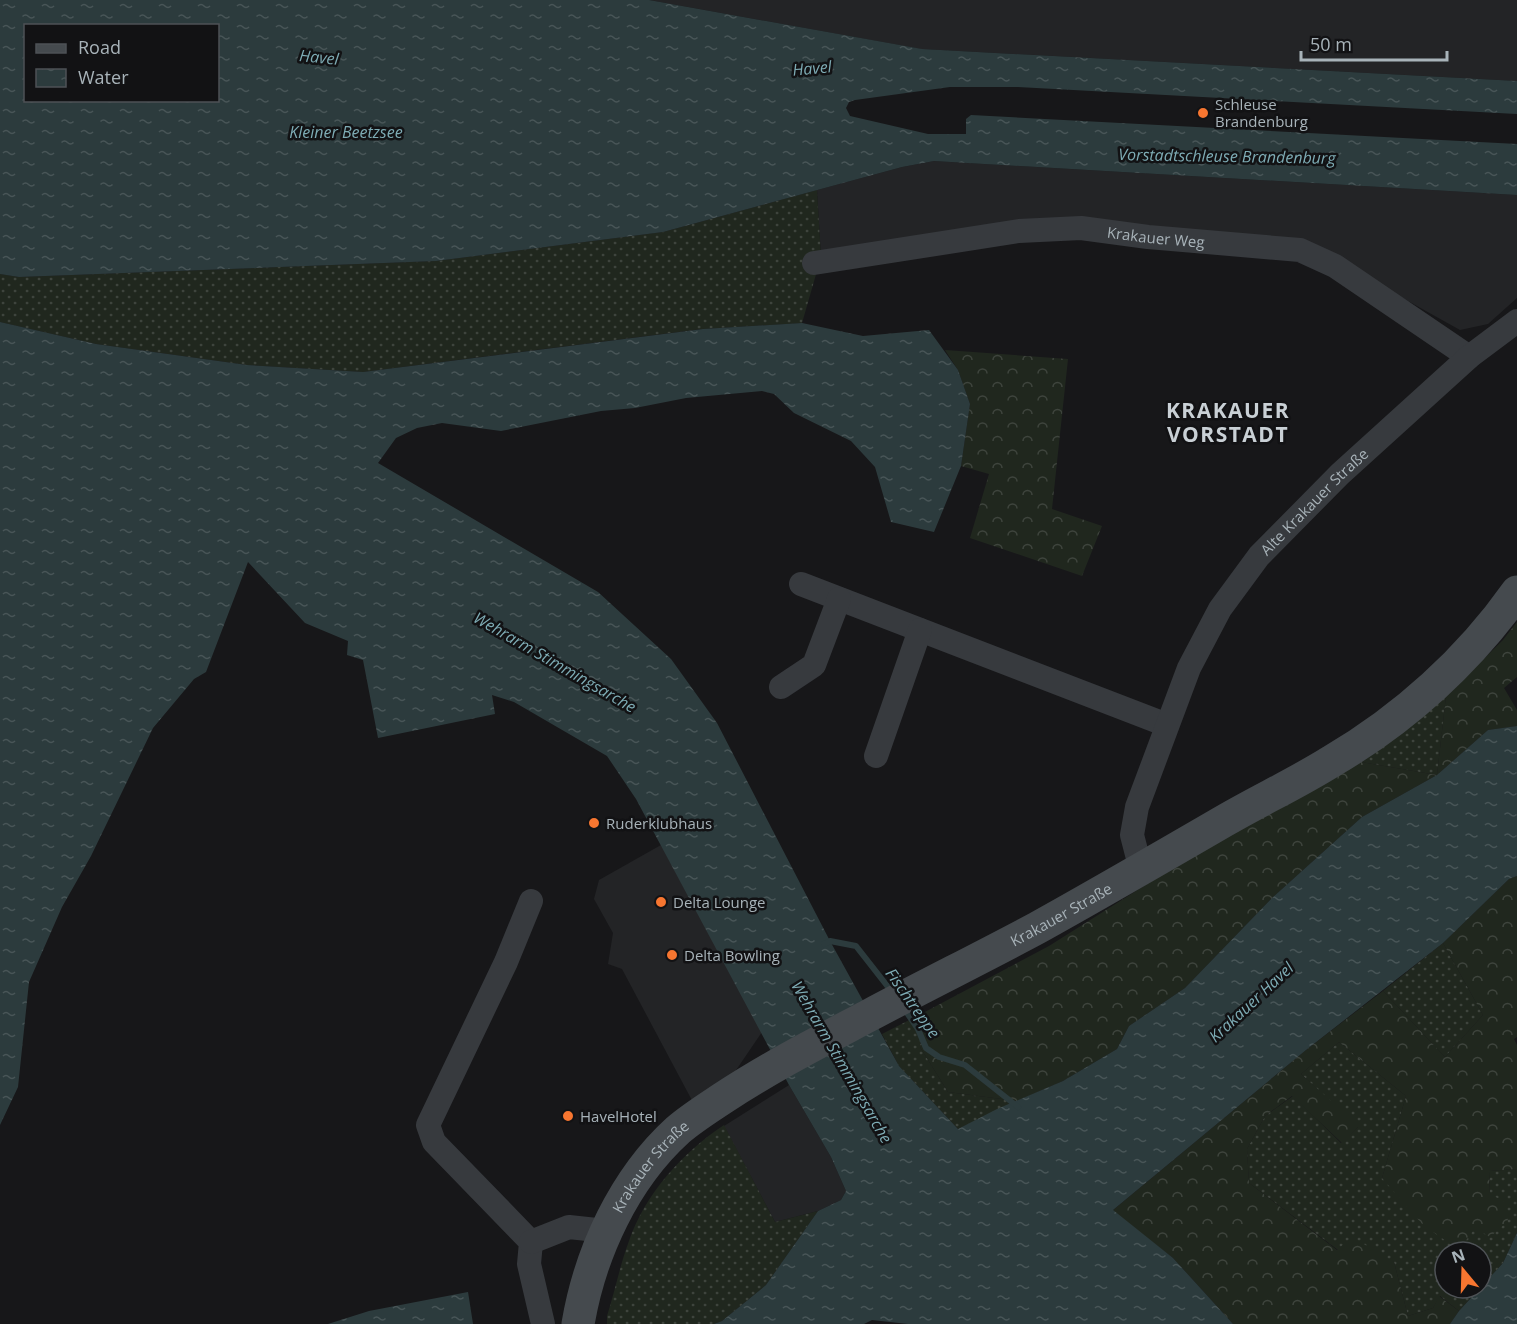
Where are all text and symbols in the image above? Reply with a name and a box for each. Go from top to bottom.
legend [24,24,219,102]
scale bar [1301,24,1446,62]
text: 50 m [1310,32,1352,56]
text: Road [78,35,121,59]
water label: Havel [298,44,341,70]
water label: Havel [791,55,833,81]
text: Water [78,65,129,89]
place label: Schleuse Brandenburg [1215,94,1308,131]
marker: Schleuse Brandenburg [1196,106,1210,120]
water label: Kleiner Beetzsee [289,121,403,143]
water label: Vorstadtschleuse Brandenburg [1118,143,1336,169]
street label: Krakauer Weg [1106,222,1206,252]
district label: KRAKAUER VORSTADT [1166,396,1290,448]
street label: Alte Krakauer Straße [1256,443,1372,559]
water label: Wehrarm Stimmingsarche [470,606,640,718]
place label: Ruderklubhaus [606,813,712,833]
marker: Ruderklubhaus [587,816,601,830]
street label: Krakauer Straße [1006,878,1115,951]
place label: Delta Lounge [673,892,766,912]
marker: Delta Lounge [654,895,668,909]
place label: Delta Bowling [684,945,780,965]
marker: Delta Bowling [665,948,679,962]
water label: Krakauer Havel [1204,956,1299,1047]
water label: Fischtreppe [881,963,945,1043]
water label: Wehrarm Stimmingsarche [786,977,898,1147]
place label: HavelHotel [580,1106,657,1126]
marker: HavelHotel [561,1109,575,1123]
street label: Krakauer Straße [607,1115,692,1216]
north arrow [1433,1240,1493,1300]
text: N [1448,1243,1468,1268]

